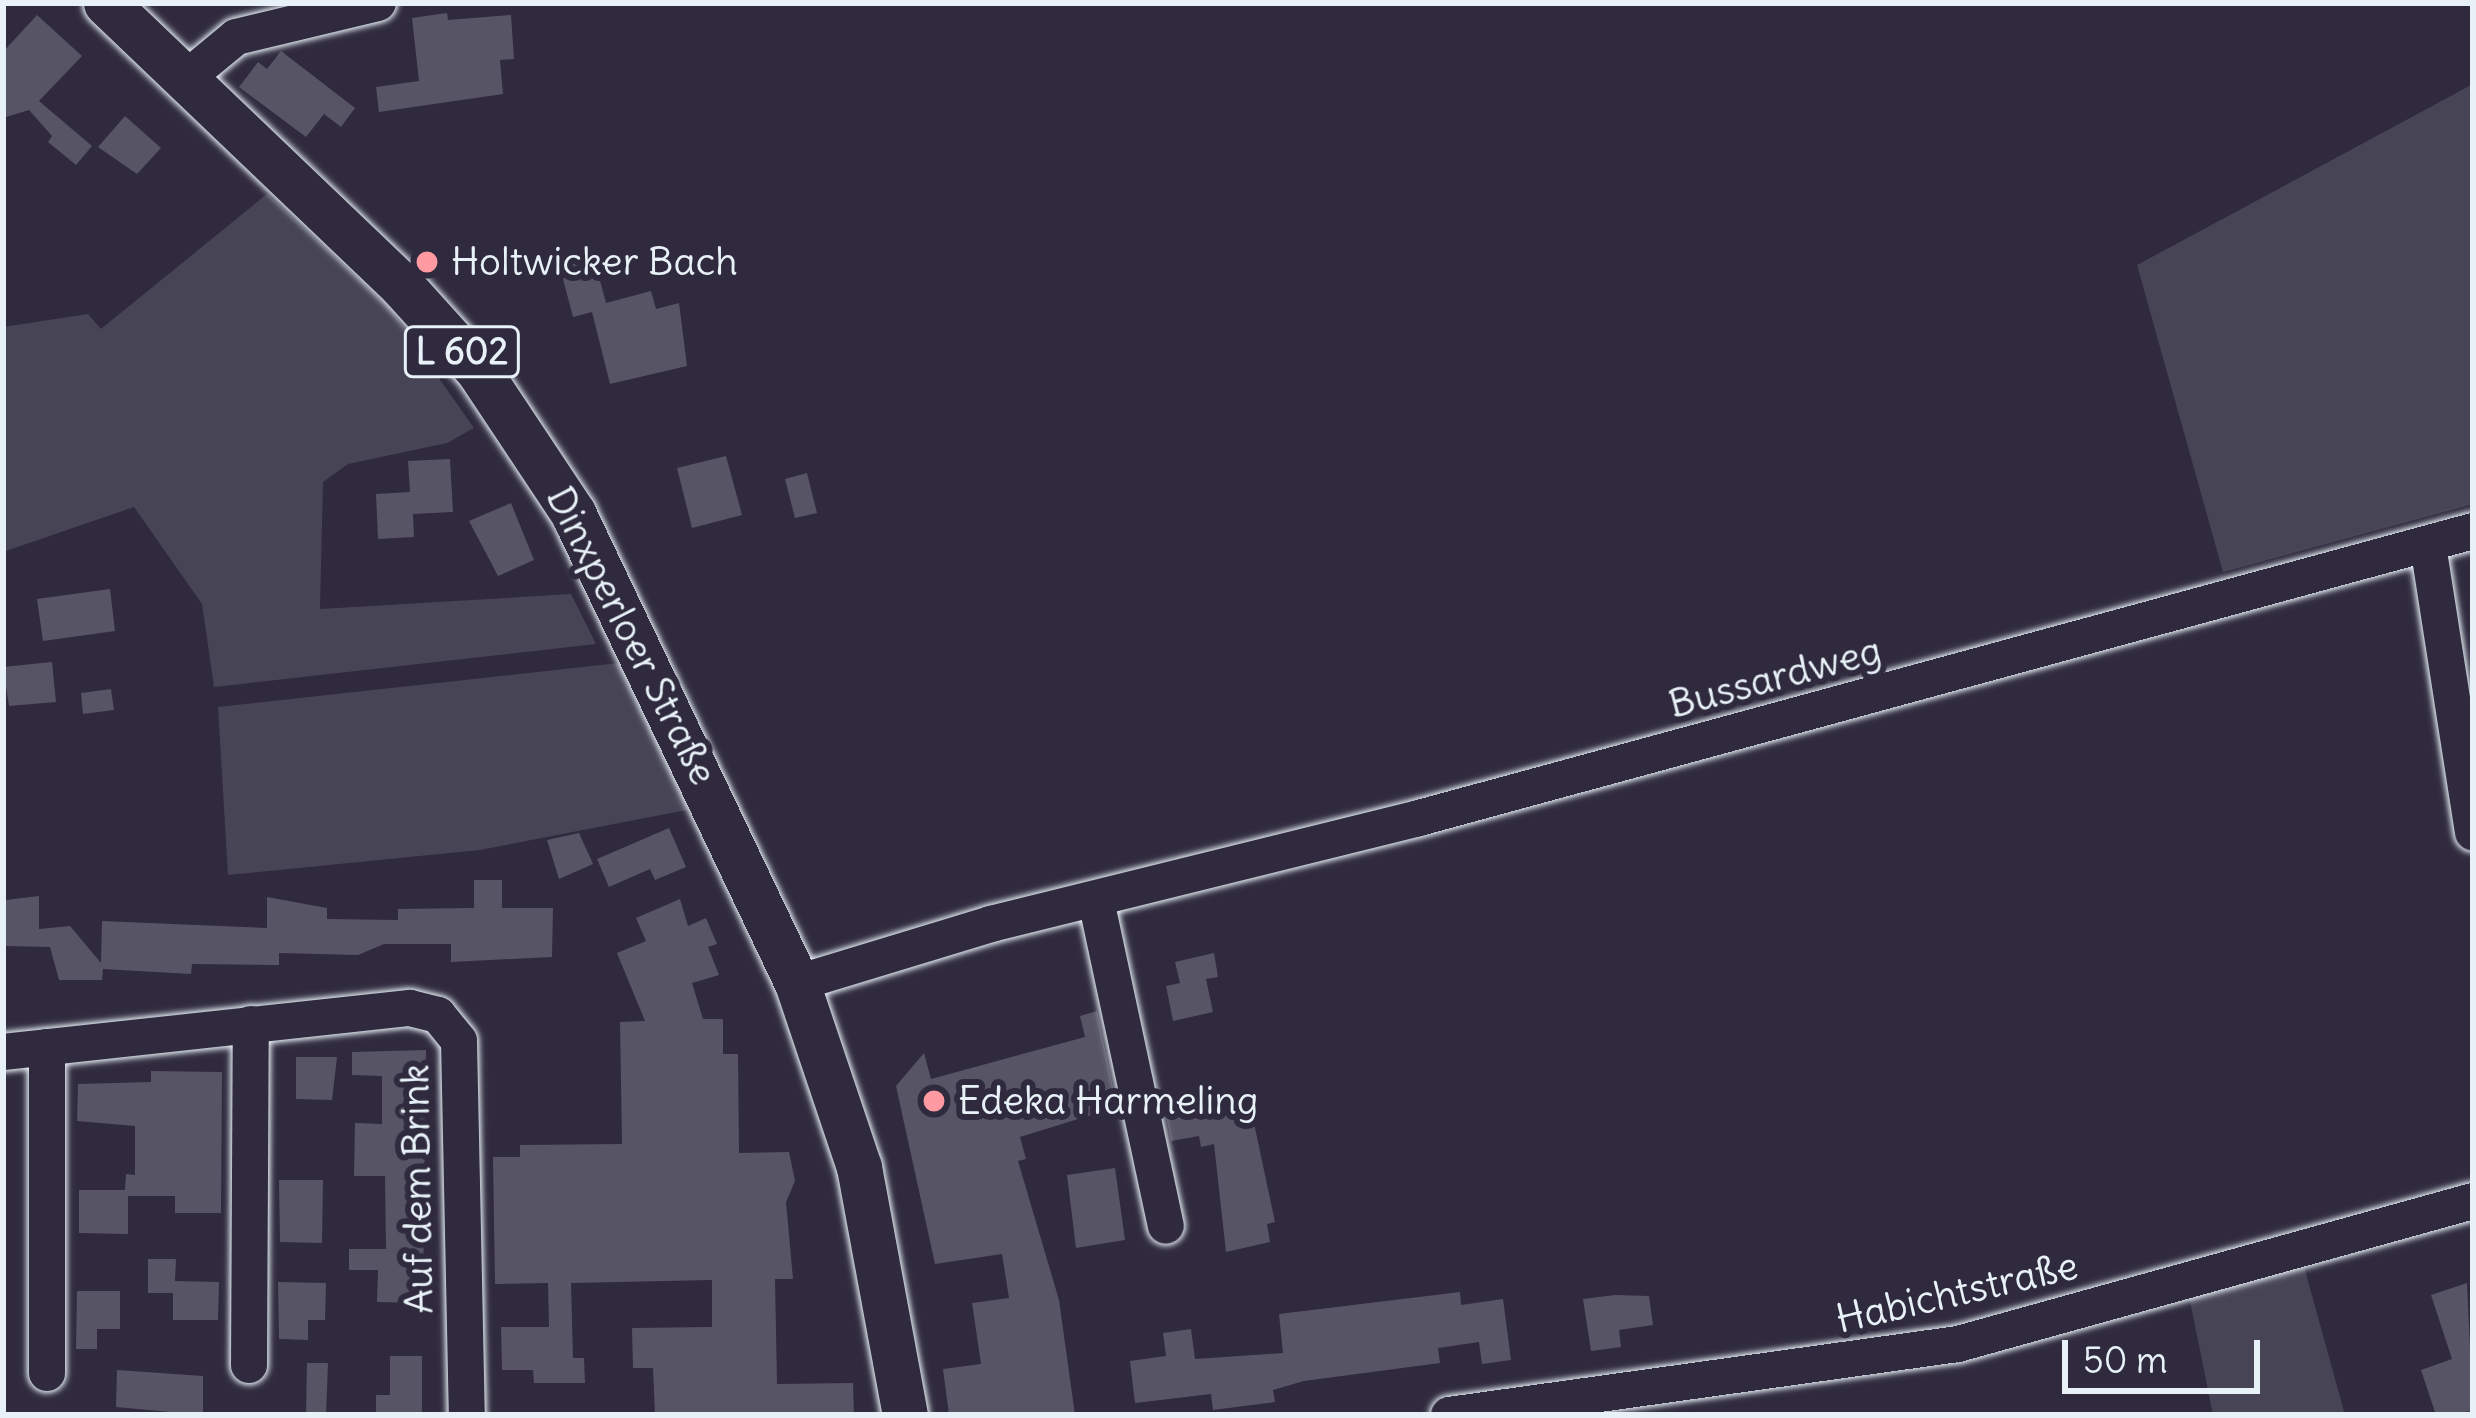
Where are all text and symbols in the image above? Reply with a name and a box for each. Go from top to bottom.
place label: Holtwicker Bach [451,239,738,285]
marker: Holtwicker Bach [414,249,440,275]
road number: L 602 [402,322,522,382]
street label: Dinxperloer Straße [536,479,726,793]
street label: Bussardweg [1664,627,1886,729]
street label: Auf dem Brink [392,1064,444,1314]
place label: Edeka Harmeling [958,1078,1258,1124]
marker: Edeka Harmeling [921,1088,947,1114]
street label: Habichtstraße [1832,1242,2082,1344]
scale bar [2068,1316,2266,1390]
text: 50 m [2083,1338,2168,1383]

